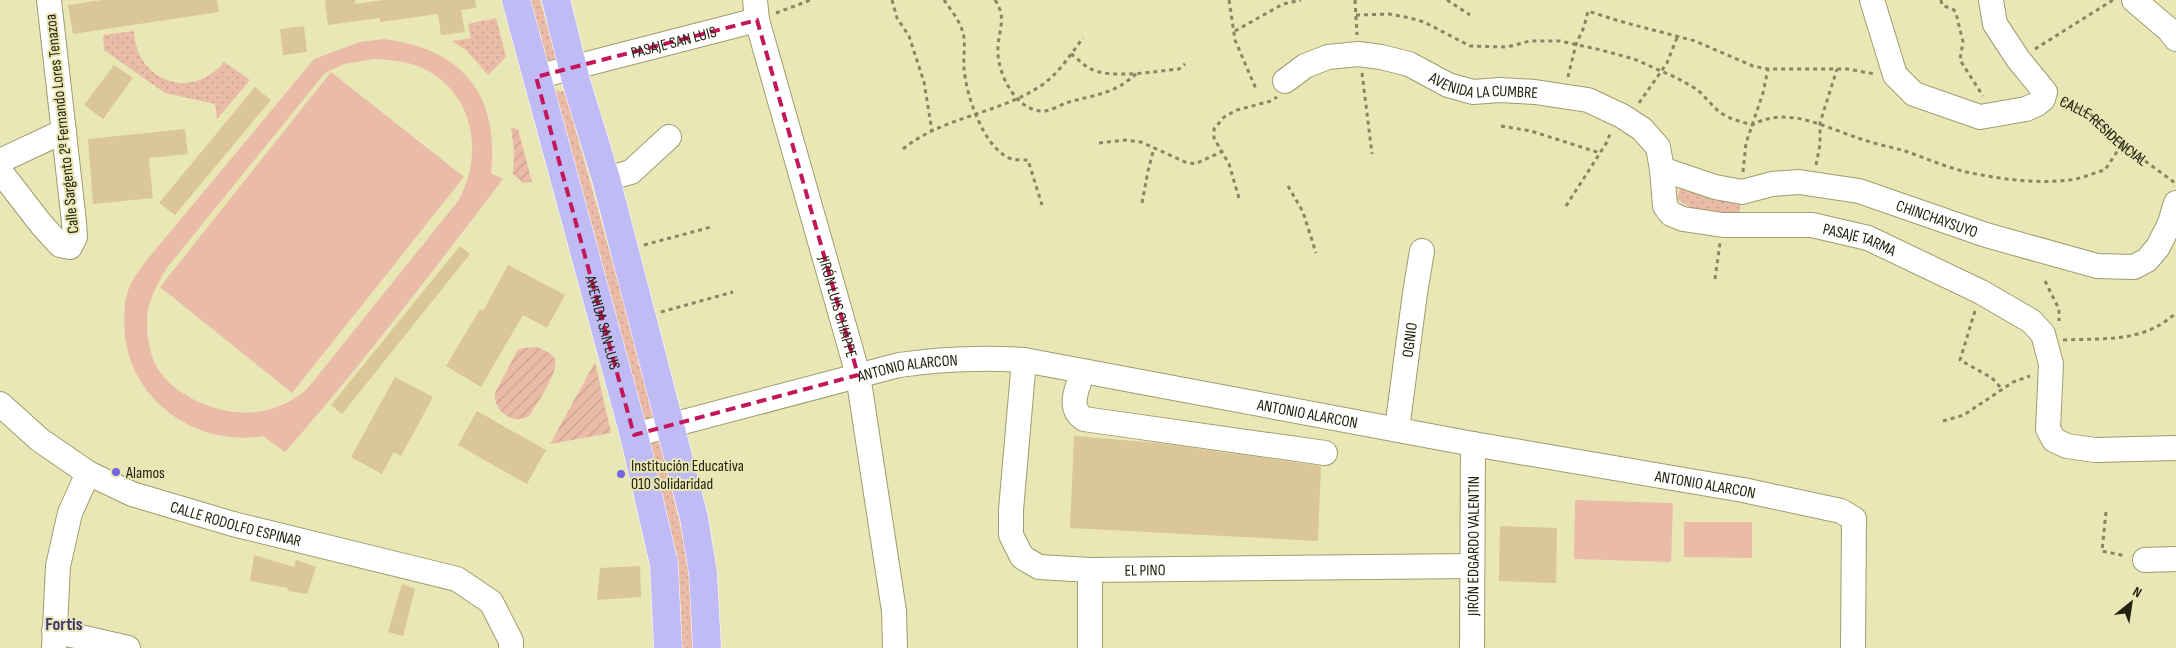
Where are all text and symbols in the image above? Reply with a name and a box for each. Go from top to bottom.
street label: Calle Sargento 2º Fernando Lores Tenazoa [42,13,83,235]
street label: PASAJE SAN LUIS [629,23,719,63]
street label: AVENIDA LA CUMBRE [1425,68,1538,103]
street label: CALLE RESIDENCIAL [2056,92,2151,171]
street label: CHINCHAYSUYO [1893,197,1980,242]
street label: PASAJE TARMA [1821,220,1899,261]
street label: JIRÓN LUIS CHIAPPE [813,253,861,360]
street label: AVENIDA SAN LUIS [580,273,624,372]
street label: OGNIO [1399,321,1422,359]
street label: ANTONIO ALARCON [854,351,958,387]
street label: ANTONIO ALARCON [1255,396,1359,433]
place label: Institución Educativa 010 Solidaridad [631,457,744,494]
place label: Alamos [125,464,165,483]
marker: Alamos [110,466,122,478]
street label: ANTONIO ALARCON [1652,467,1757,503]
marker: Institución Educativa 010 Solidaridad [615,468,627,480]
street label: JIRÓN EDGARDO VALENTIN [1464,476,1484,617]
street label: CALLE RODOLFO ESPINAR [168,498,303,551]
street label: EL PINO [1124,561,1166,581]
north arrow [2106,578,2156,628]
text: N [2130,583,2145,601]
district label: Fortis [45,614,83,635]

